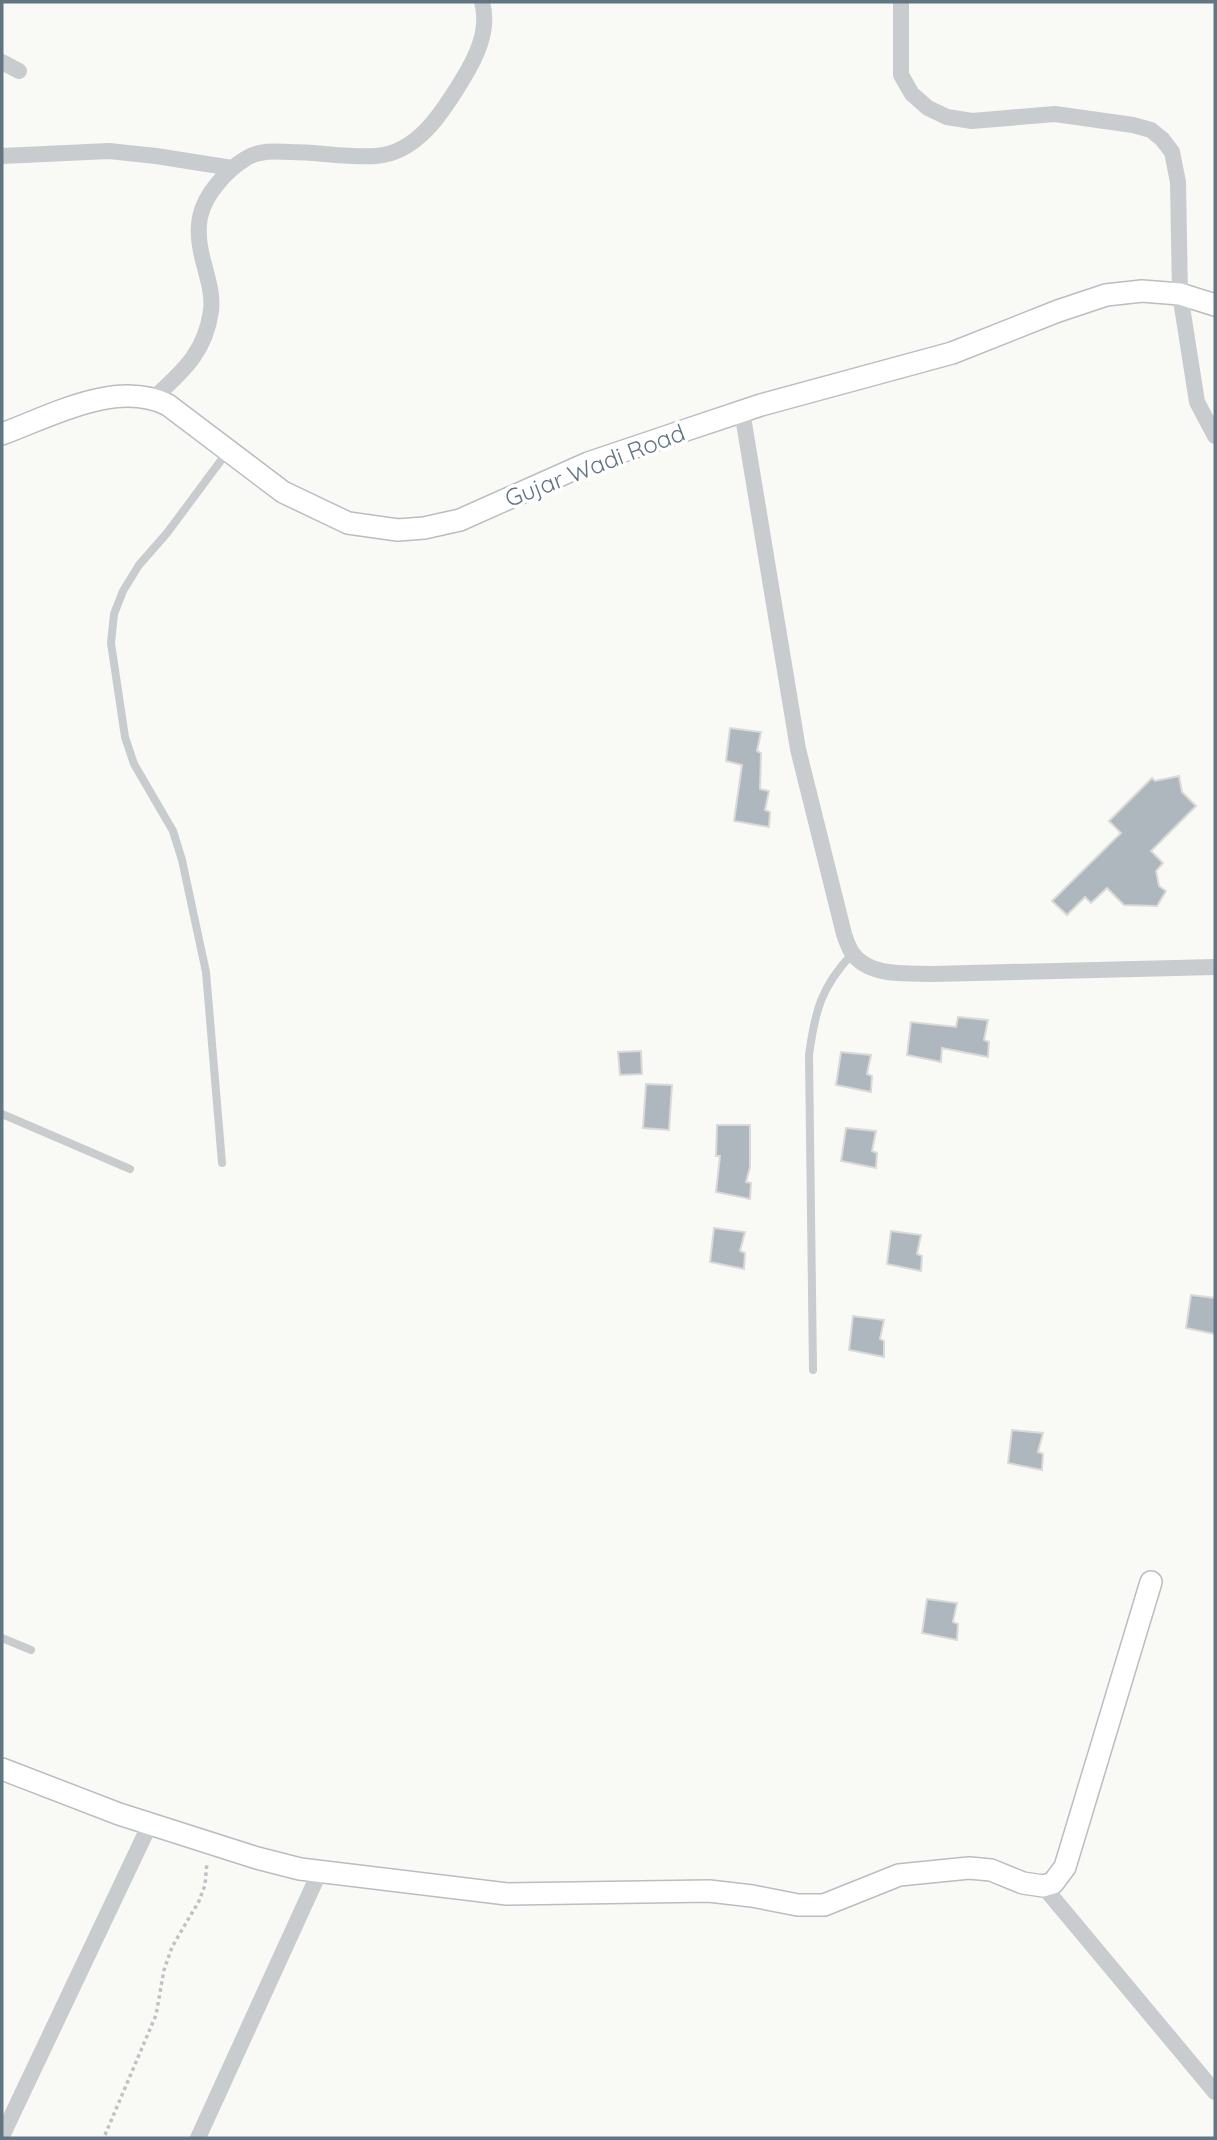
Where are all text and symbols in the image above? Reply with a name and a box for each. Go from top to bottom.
street label: Gujar Wadi Road [500,417,689,513]

